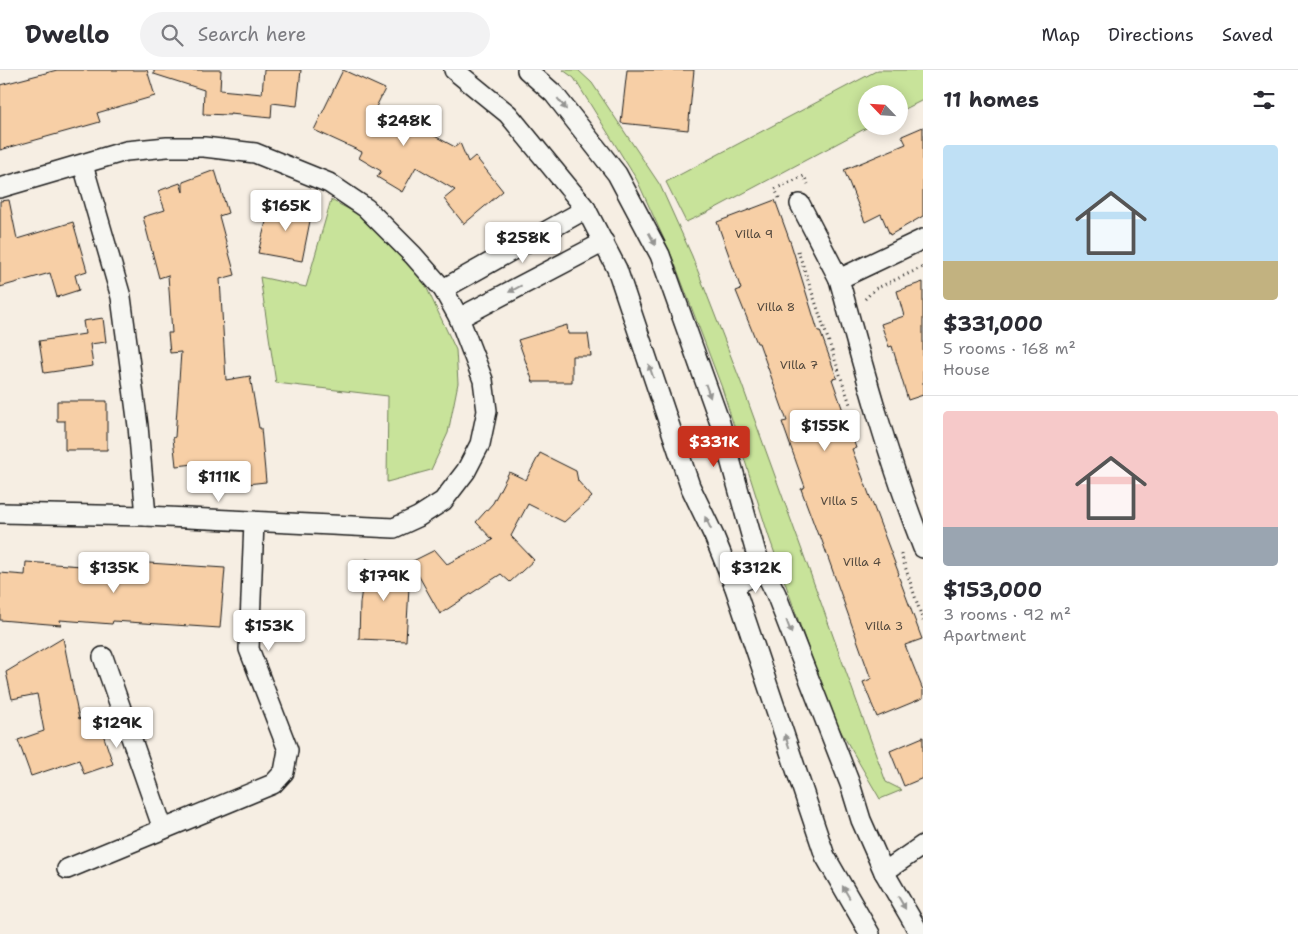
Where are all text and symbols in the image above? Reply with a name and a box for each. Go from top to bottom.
search box [140,12,490,57]
text: Dwello [25,19,110,51]
icon: search [158,21,186,49]
text: Search here [198,22,306,47]
text: Map [1042,23,1080,47]
text: Directions [1108,23,1194,47]
text: Saved [1222,23,1273,47]
north arrow [858,85,908,135]
map controls [858,85,908,135]
text: 11 homes [943,86,1039,114]
icon: filters [1250,86,1278,114]
one-way arrow [556,97,567,110]
pin: $248K [369,104,439,147]
text: $248K [377,110,431,131]
icon: home [1066,178,1156,268]
pin: $165K [251,190,321,232]
text: $165K [261,195,311,216]
pin: $258K [488,222,558,264]
house number: Villa 9 [735,226,773,242]
text: $258K [496,227,550,248]
one-way arrow [648,232,656,246]
one-way arrow [507,285,522,293]
house number: Villa 8 [757,299,795,315]
text: $331,000 [943,310,1043,338]
text: 5 rooms · 168 m² [943,338,1076,359]
house number: Villa 7 [780,357,818,373]
text: House [943,359,990,380]
one-way arrow [647,363,654,378]
one-way arrow [704,384,712,399]
pin: $155K [790,410,860,452]
text: $155K [801,415,849,436]
pin: $331K [679,426,749,468]
text: $331K [689,431,739,452]
icon: home [1066,443,1156,533]
pin: $111K [184,460,254,503]
text: $111K [198,466,240,487]
house number: Villa 5 [820,493,858,509]
one-way arrow [704,516,712,530]
pin: $135K [79,552,149,594]
pin: $312K [721,552,791,594]
house number: Villa 4 [843,554,881,570]
text: $135K [89,557,139,578]
text: $312K [731,557,781,578]
pin: $179K [349,560,419,602]
text: $179K [359,565,409,586]
text: $153,000 [943,576,1042,604]
text: 3 rooms · 92 m² [943,604,1071,625]
pin: $153K [234,610,304,652]
text: $153K [244,615,294,636]
house number: Villa 3 [865,618,903,634]
one-way arrow [785,620,793,635]
text: Apartment [943,625,1026,646]
pin: $129K [82,706,152,749]
text: $129K [92,712,142,733]
one-way arrow [782,734,790,749]
one-way arrow [842,884,850,899]
one-way arrow [897,897,906,910]

